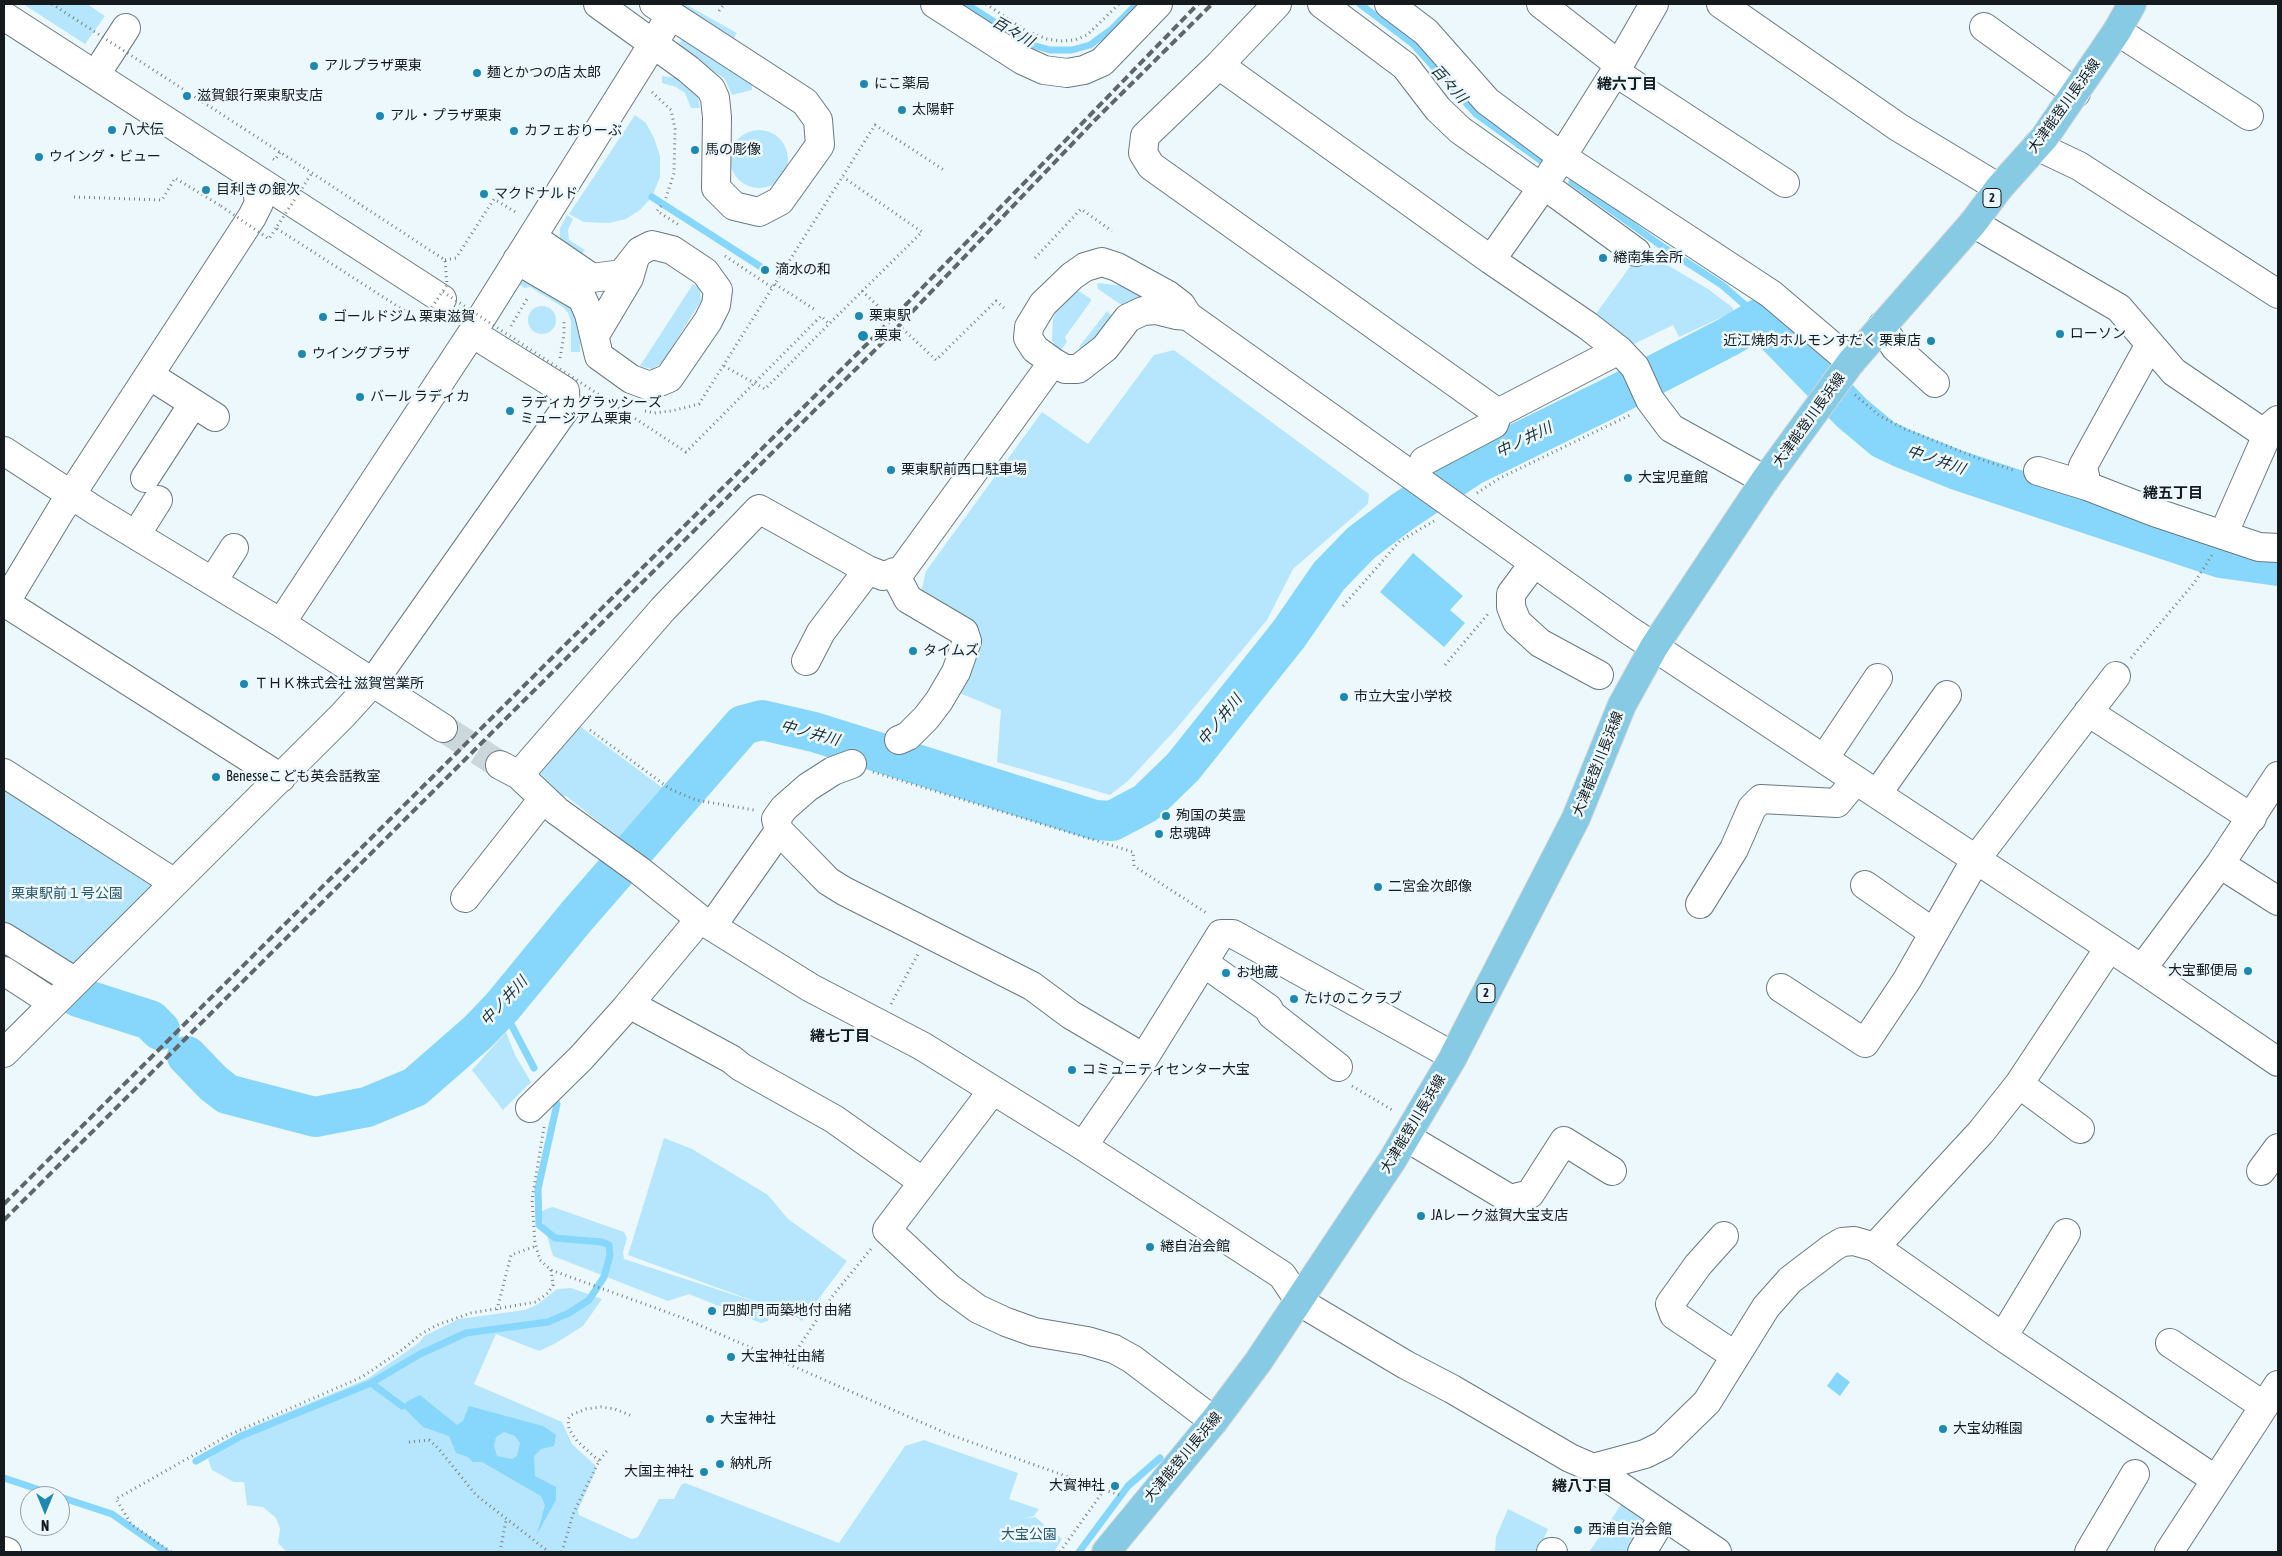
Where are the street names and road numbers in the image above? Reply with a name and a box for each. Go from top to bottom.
street label: 大津能登川長浜線 [2024,56,2104,156]
road number: 2 [1983,188,2001,208]
street label: 大津能登川長浜線 [1769,370,1849,470]
street label: 大津能登川長浜線 [1569,709,1627,819]
road number: 2 [1477,984,1495,1002]
street label: 大津能登川長浜線 [1377,1072,1449,1176]
street label: 大津能登川長浜線 [1141,1409,1225,1505]

